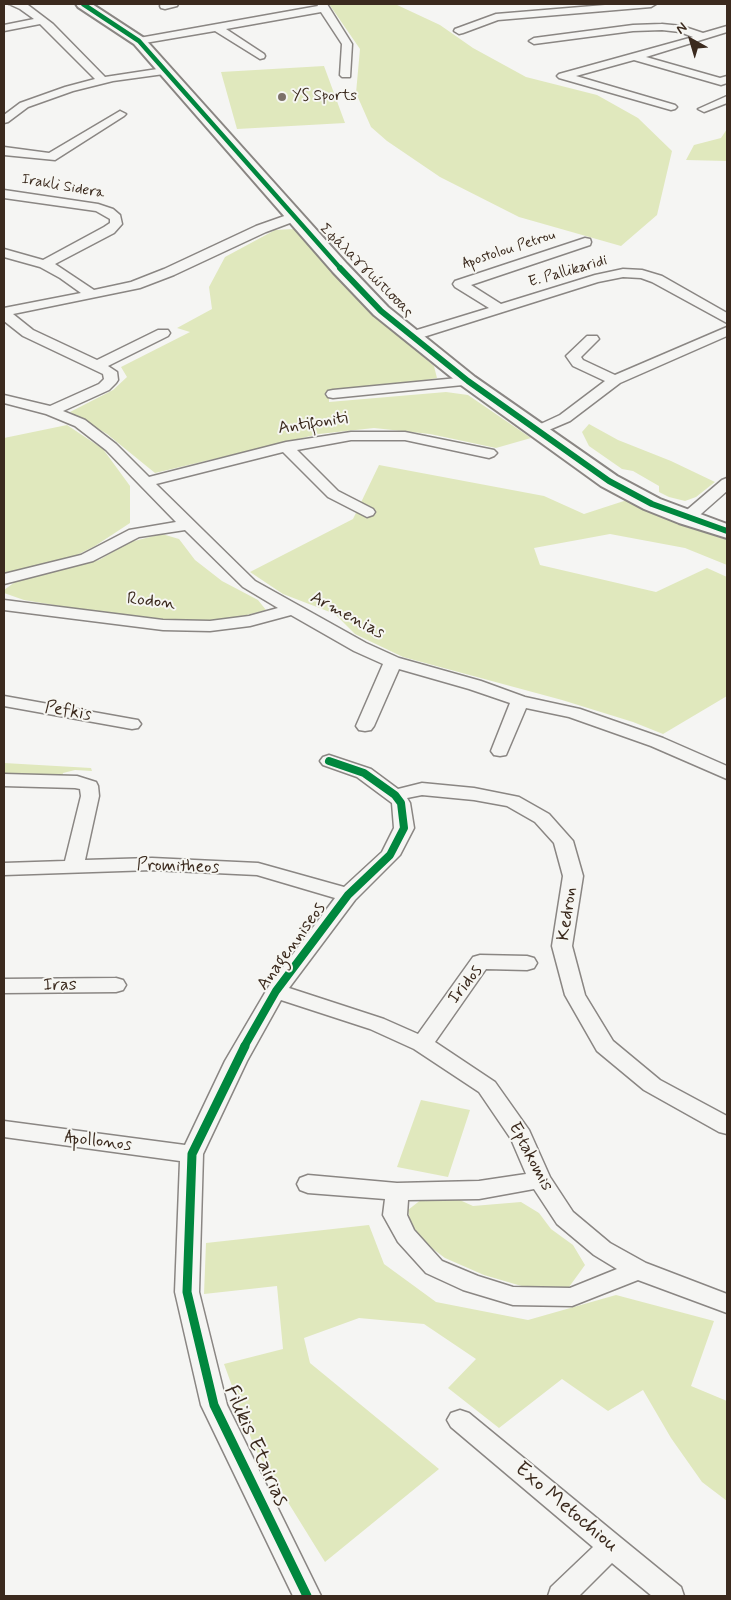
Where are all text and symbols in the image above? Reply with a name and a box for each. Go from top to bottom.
north arrow [666,15,716,65]
text: N [672,18,691,38]
place label: YS Sports [292,88,357,106]
marker: YS Sports [276,91,288,103]
street label: Irakli Sidera [20,171,106,203]
street label: Σφάλαγγιώτισσας [315,220,417,322]
street label: Apostolou Petrou [460,227,558,273]
street label: E. Pallikaridi [527,252,609,292]
street label: Antifoniti [276,408,350,440]
street label: Armenias [306,587,388,645]
street label: Rodon [126,589,176,615]
street label: Pefkis [43,697,93,727]
street label: Promitheos [136,855,220,879]
street label: Kedron [554,886,582,942]
street label: Anagenniseos [253,899,331,995]
street label: Iridos [444,961,488,1009]
street label: Iras [43,975,77,997]
street label: Eptakomis [503,1119,557,1195]
street label: Apollonos [63,1127,133,1157]
street label: Filikis Etairias [217,1382,293,1510]
street label: Exo Metochiou [509,1457,623,1559]

